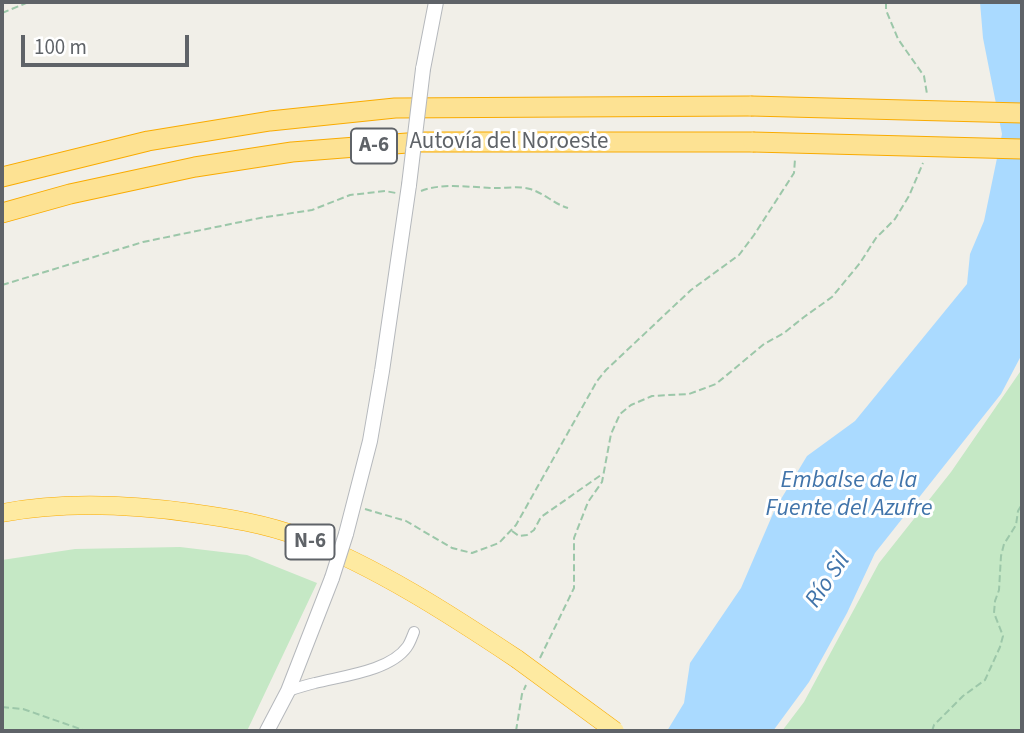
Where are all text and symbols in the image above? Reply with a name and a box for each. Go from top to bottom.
scale bar [24,21,192,65]
text: 100 m [34,32,87,62]
road number: A-6 [351,128,397,164]
street label: Autovía del Noroeste [410,129,608,157]
water label: Embalse de la Fuente del Azufre [766,468,932,524]
road number: N-6 [286,524,334,560]
water label: Río Sil [800,548,858,614]

